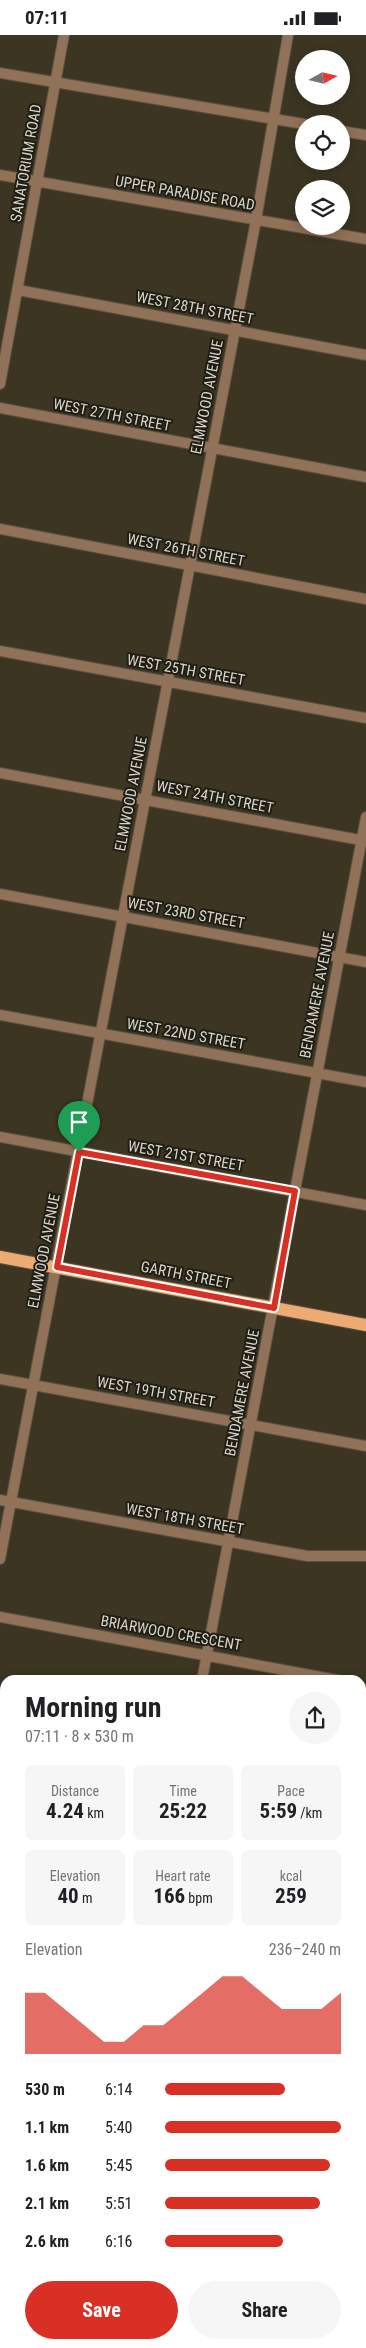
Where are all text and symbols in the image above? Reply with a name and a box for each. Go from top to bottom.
text: 07:11 [25,6,69,29]
north arrow [295,50,350,105]
map controls [295,50,350,235]
street label: SANATORIUM ROAD [7,103,45,223]
button: locate [295,115,350,170]
street label: UPPER PARADISE ROAD [114,172,256,214]
button: layers [295,180,350,235]
street label: WEST 28TH STREET [135,288,255,328]
street label: ELMWOOD AVENUE [187,338,227,456]
street label: WEST 27TH STREET [52,395,172,435]
street label: WEST 26TH STREET [126,530,246,570]
street label: WEST 25TH STREET [126,651,247,689]
street label: ELMWOOD AVENUE [111,735,151,853]
street label: WEST 24TH STREET [155,777,275,817]
street label: WEST 23RD STREET [126,894,246,932]
street label: BENDAMERE AVENUE [296,930,338,1060]
street label: WEST 22ND STREET [125,1015,247,1053]
pin [58,1101,100,1152]
icon: arrive [65,1108,93,1136]
street label: WEST 21ST STREET [127,1137,246,1175]
street label: ELMWOOD AVENUE [24,1192,64,1310]
street label: GARTH STREET [139,1257,233,1293]
street label: BENDAMERE AVENUE [221,1328,263,1458]
street label: WEST 19TH STREET [96,1373,217,1411]
street label: WEST 18TH STREET [125,1500,246,1538]
street label: BRIARWOOD CRESCENT [99,1612,243,1654]
text: Morning run [25,1691,161,1724]
button: share [289,1692,341,1744]
text: 07:11 · 8 × 530 m [25,1727,134,1746]
text: Distance [51,1783,99,1799]
text: Time [169,1783,197,1799]
text: Pace [277,1783,305,1799]
text: 4.24 [46,1799,84,1823]
text: 25:22 [159,1799,207,1823]
text: 5:59 [260,1799,297,1823]
text: km [84,1805,104,1821]
text: /km [297,1805,322,1821]
text: Elevation [50,1868,100,1884]
text: Heart rate [155,1868,211,1884]
text: kcal [280,1868,302,1884]
text: 40 [58,1884,79,1908]
text: 166 [153,1884,185,1908]
text: 259 [275,1884,307,1908]
text: m [79,1890,93,1906]
text: bpm [185,1890,213,1906]
text: Elevation [25,1940,83,1959]
text: 236–240 m [269,1940,341,1959]
text: 530 m [25,2080,65,2099]
text: 6:14 [105,2080,132,2099]
text: 1.1 km [25,2118,69,2137]
text: 5:40 [105,2118,132,2137]
text: 1.6 km [25,2156,69,2175]
text: 5:45 [105,2156,132,2175]
text: 2.1 km [25,2194,69,2213]
text: 5:51 [105,2194,132,2213]
text: 2.6 km [25,2232,69,2251]
text: 6:16 [105,2232,132,2251]
button: Save [25,2281,178,2339]
button: Share [188,2281,341,2339]

